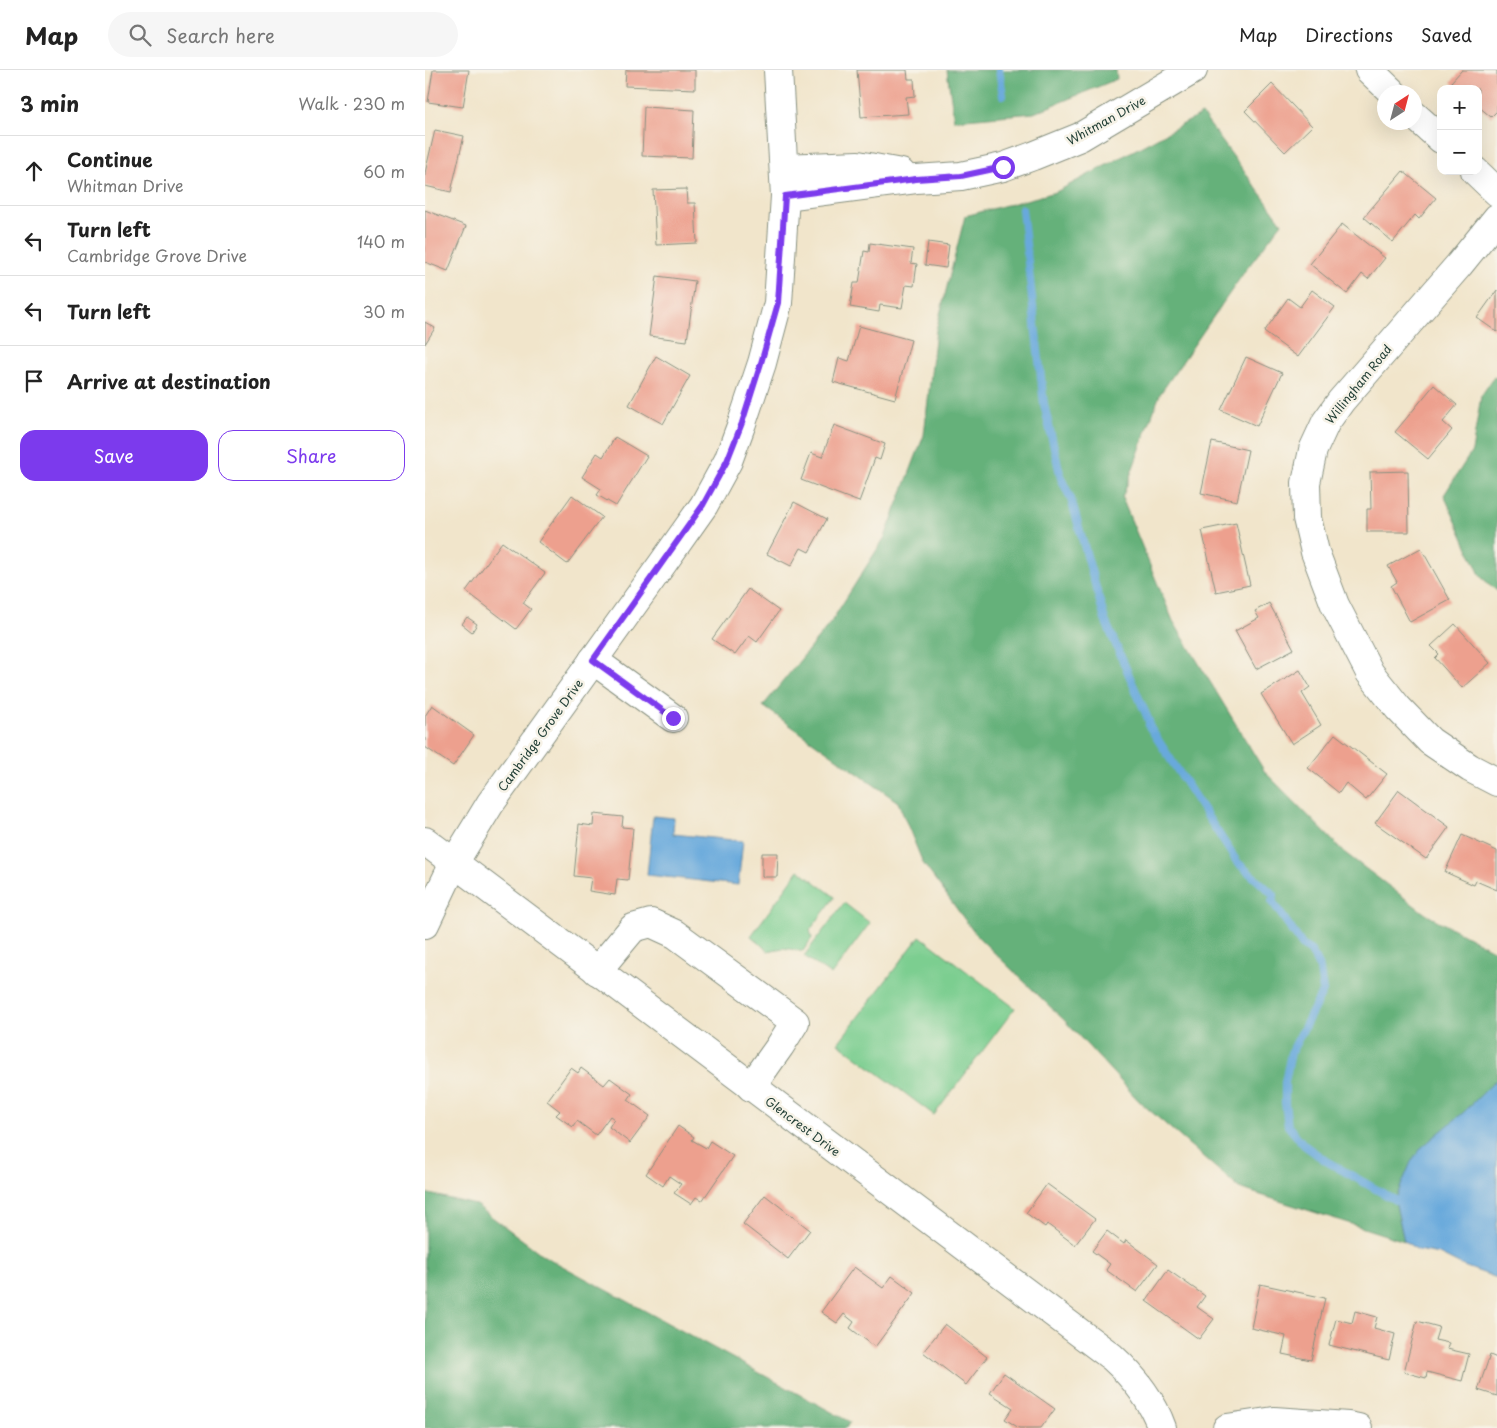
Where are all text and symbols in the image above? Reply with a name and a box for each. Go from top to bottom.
search box [108,12,458,57]
text: Map [25,17,78,53]
icon: search [126,21,154,49]
text: Search here [166,21,275,49]
text: Map [1239,21,1277,48]
text: Directions [1305,21,1393,48]
text: Saved [1421,21,1472,48]
north arrow [1377,85,1422,130]
map controls [1437,85,1482,175]
button: + [1437,85,1482,130]
text: 3 min [20,87,79,119]
text: Walk · 230 m [298,91,405,115]
street label: Whitman Drive [1063,91,1149,149]
button: − [1437,130,1482,175]
text: Continue [67,145,153,173]
route start [992,156,1015,179]
icon: ahead [20,157,48,185]
text: 60 m [363,159,405,183]
text: Whitman Drive [67,173,183,197]
text: Turn left [67,215,151,243]
icon: left [20,227,48,255]
text: 140 m [357,229,405,253]
text: Cambridge Grove Drive [67,243,247,267]
icon: left [20,297,48,325]
text: Turn left [67,297,151,325]
text: 30 m [363,299,405,323]
street label: Willingham Road [1320,341,1396,427]
icon: arrive [20,367,48,395]
text: Arrive at destination [67,367,271,395]
button: Save [20,430,208,481]
button: Share [218,430,405,481]
street label: Cambridge Grove Drive [493,675,587,795]
route end [662,707,685,730]
street label: Glencrest Drive [762,1092,844,1160]

